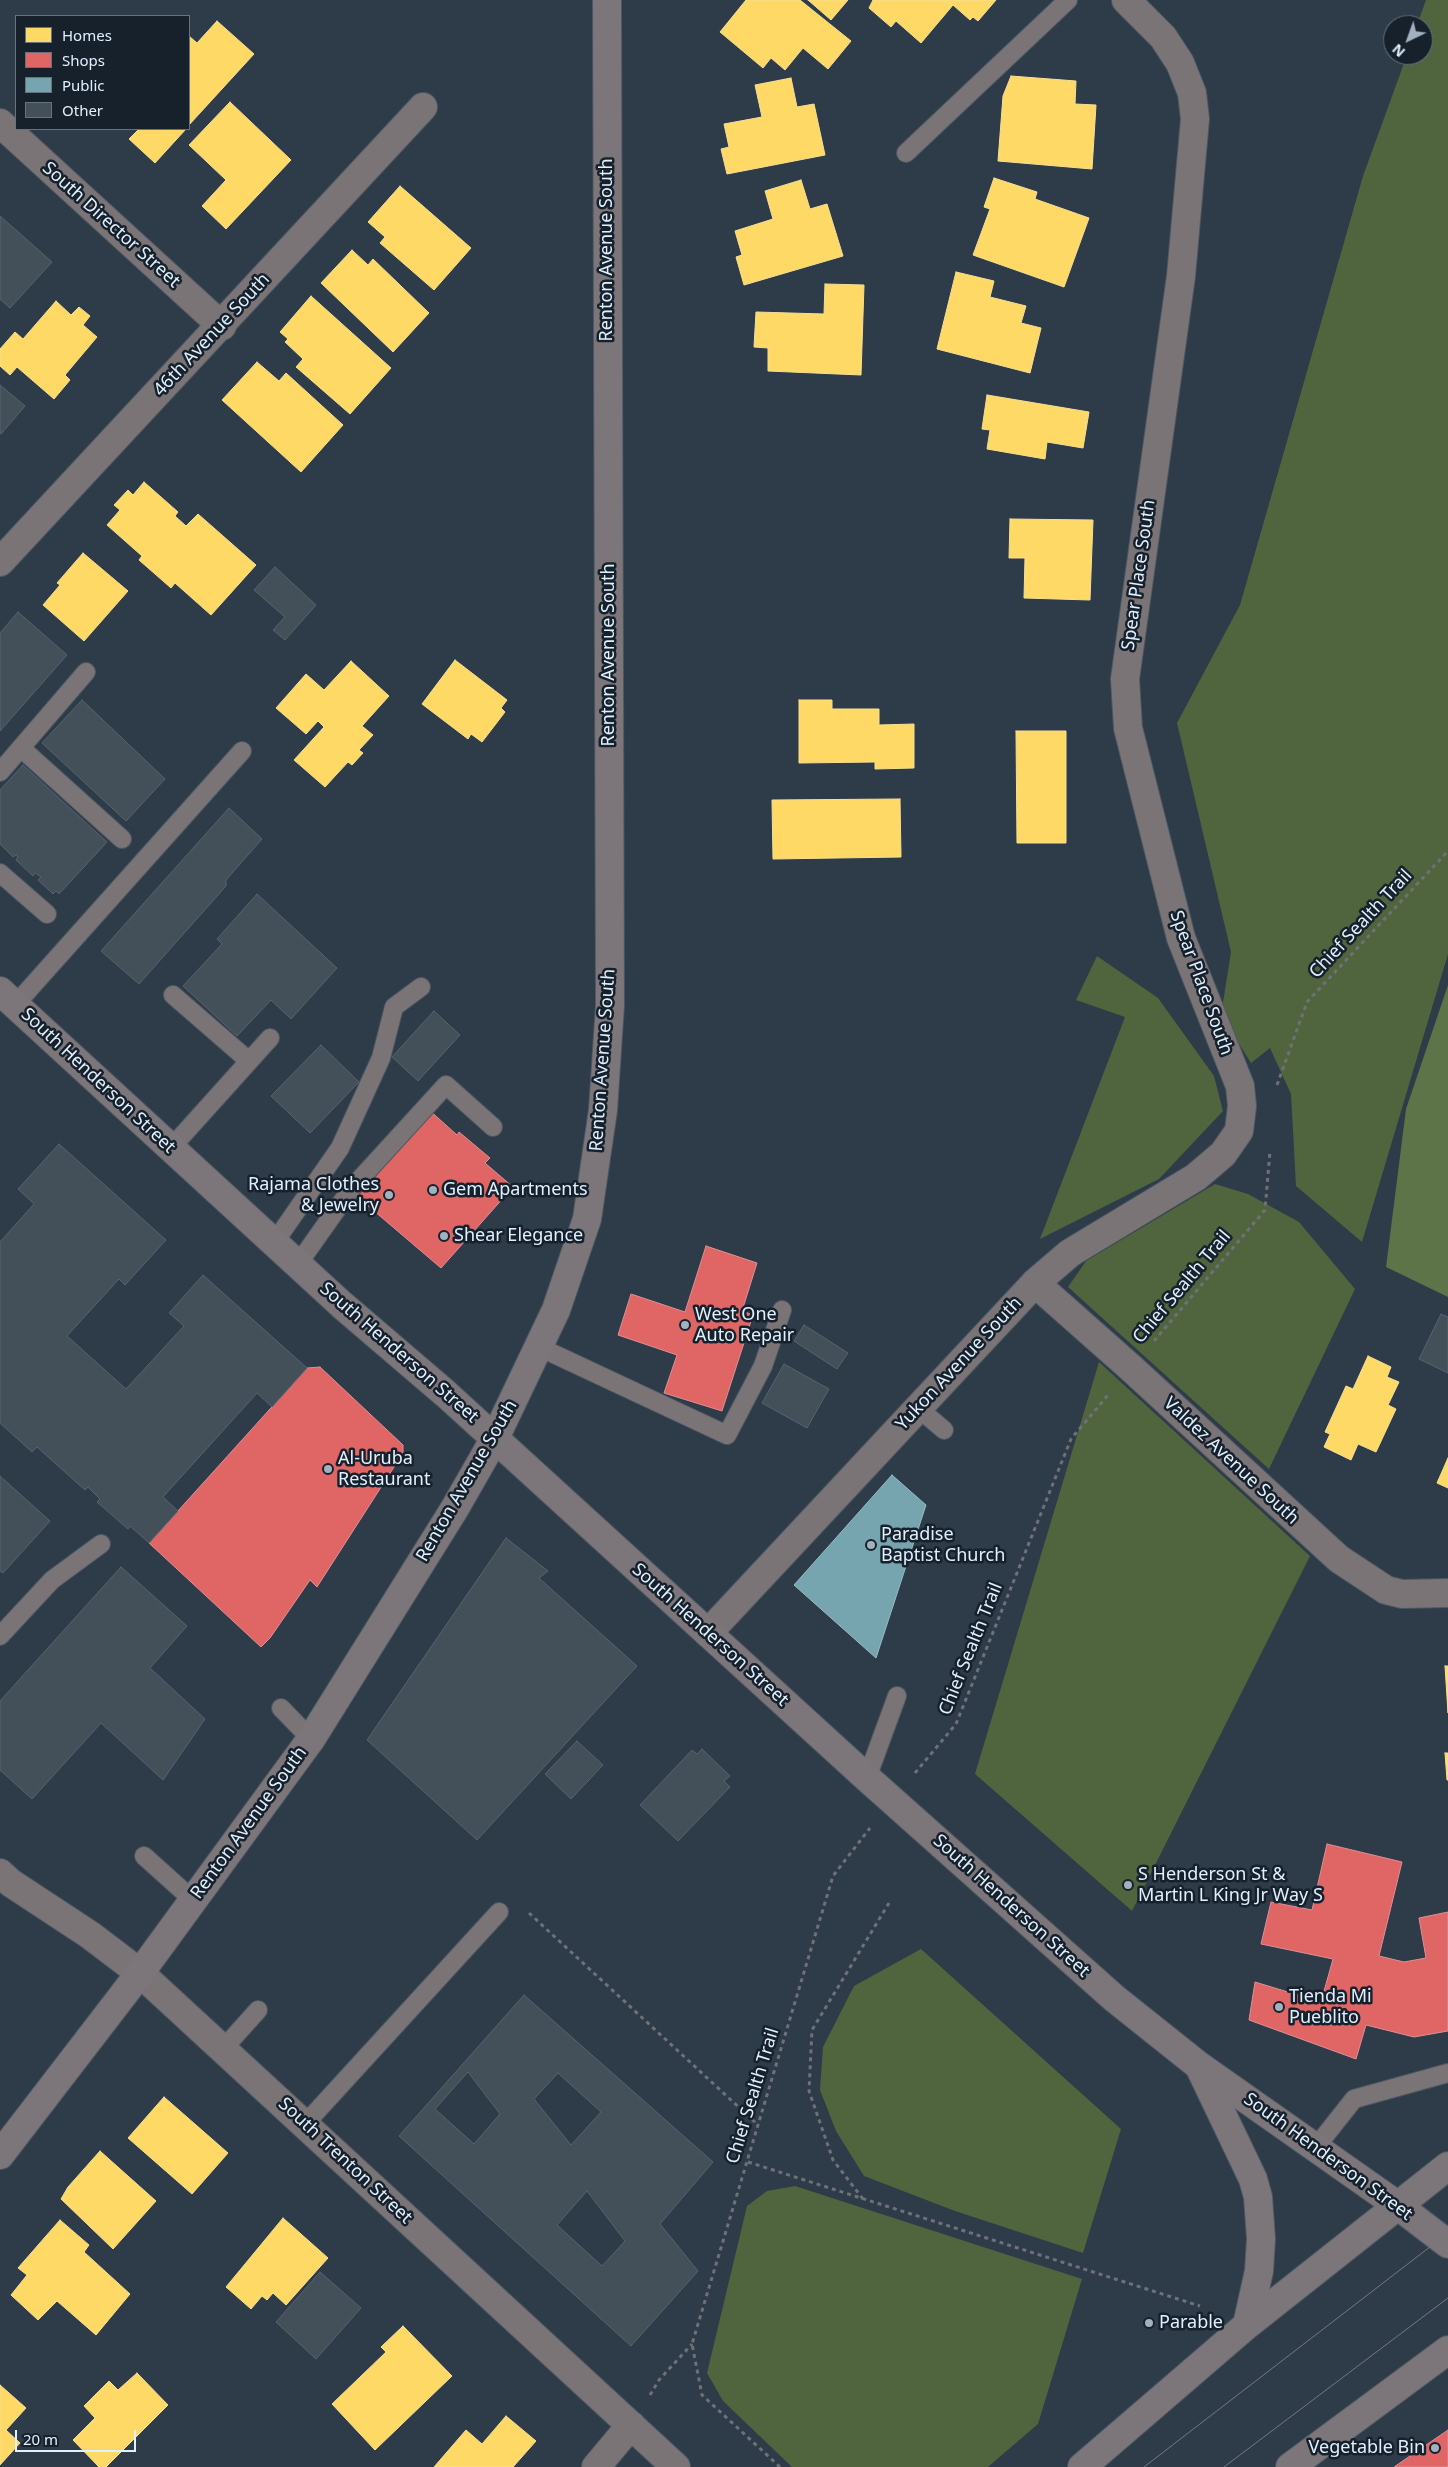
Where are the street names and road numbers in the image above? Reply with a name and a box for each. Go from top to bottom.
street label: South Director Street [38,158,184,292]
street label: Renton Avenue South [596,158,618,342]
street label: 46th Avenue South [149,269,275,401]
street label: Spear Place South [1118,498,1160,652]
street label: Renton Avenue South [598,563,620,747]
street label: Chief Sealth Trail [1305,865,1417,983]
street label: Spear Place South [1165,908,1237,1058]
street label: Renton Avenue South [586,968,620,1152]
street label: South Henderson Street [16,1004,180,1158]
street label: Chief Sealth Trail [1128,1226,1236,1348]
street label: South Henderson Street [315,1278,483,1428]
street label: Yukon Avenue South [892,1293,1026,1435]
street label: Valdez Avenue South [1159,1393,1303,1529]
street label: Renton Avenue South [412,1396,522,1566]
street label: South Henderson Street [627,1559,793,1711]
street label: Chief Sealth Trail [935,1580,1007,1718]
street label: Renton Avenue South [186,1743,312,1903]
street label: South Henderson Street [928,1830,1094,1982]
street label: Chief Sealth Trail [722,2026,784,2166]
street label: South Henderson Street [1240,2089,1416,2225]
street label: South Trenton Street [274,2093,416,2229]

